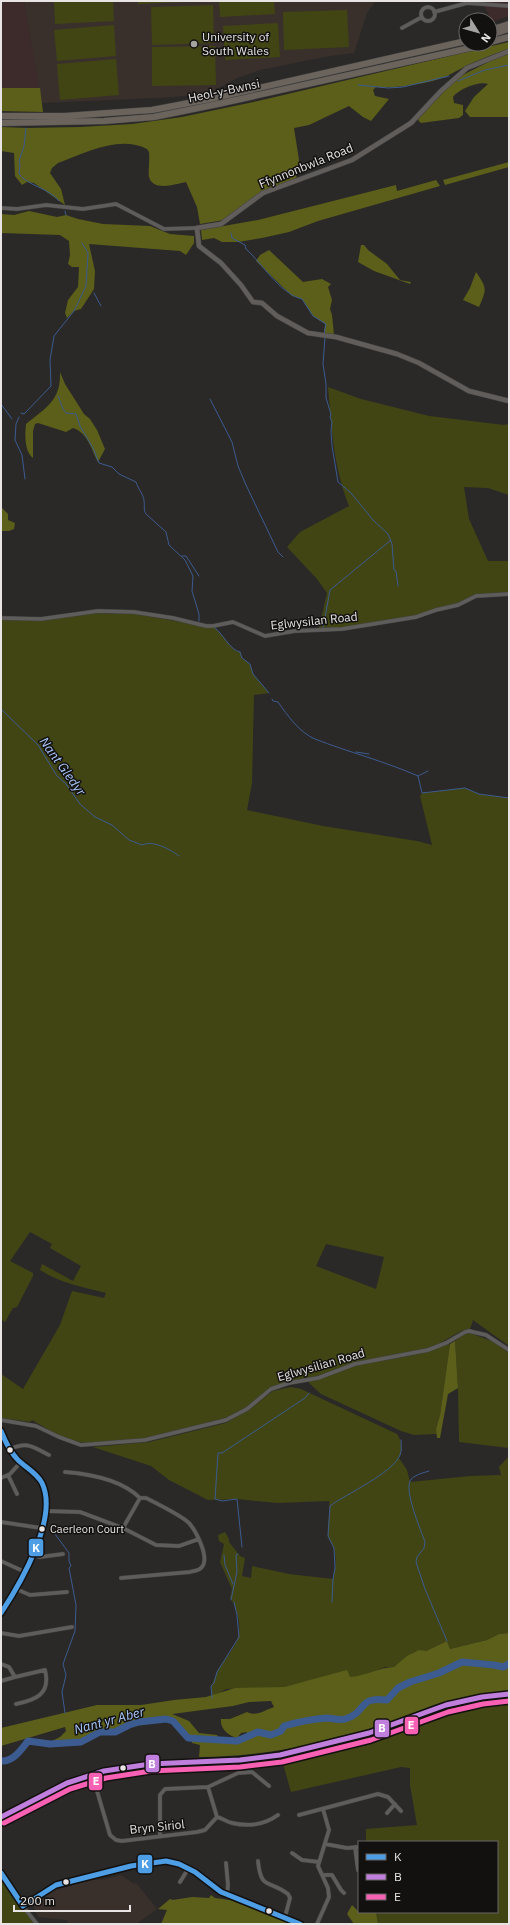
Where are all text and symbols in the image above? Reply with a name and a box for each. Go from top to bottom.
north arrow [458,12,498,52]
place label: University of South Wales [202,29,269,58]
text: N [478,31,494,45]
marker: University of South Wales [189,39,199,49]
street label: Heol-y-Bwnsi [187,76,261,105]
street label: Ffynnonbwla Road [257,140,355,191]
street label: Eglwysilan Road [270,608,358,633]
water label: Nant Gledyr [36,734,90,800]
street label: Eglwysilian Road [275,1345,366,1384]
unlabelled marker [5,1445,15,1455]
place label: Caerleon Court [50,1522,124,1536]
marker: Caerleon Court [37,1524,47,1534]
line badge: K [28,1538,44,1557]
text: K [32,1541,40,1555]
water label: Nant yr Aber [72,1703,147,1738]
line badge: E [404,1716,419,1735]
text: E [408,1718,415,1732]
line badge: B [374,1719,390,1738]
text: B [378,1721,386,1735]
line badge: B [145,1754,160,1773]
text: B [148,1757,156,1771]
unlabelled marker [118,1763,128,1773]
line badge: E [88,1772,103,1791]
text: E [93,1774,100,1788]
street label: Bryn Siriol [129,1816,185,1837]
legend [358,1841,498,1913]
text: K [394,1849,402,1864]
line badge: K [137,1854,153,1874]
text: K [141,1857,149,1871]
text: B [394,1869,402,1884]
unlabelled marker [61,1877,71,1887]
scale bar [14,1887,130,1913]
text: E [394,1889,401,1904]
text: 200 m [20,1893,55,1908]
unlabelled marker [264,1906,274,1916]

